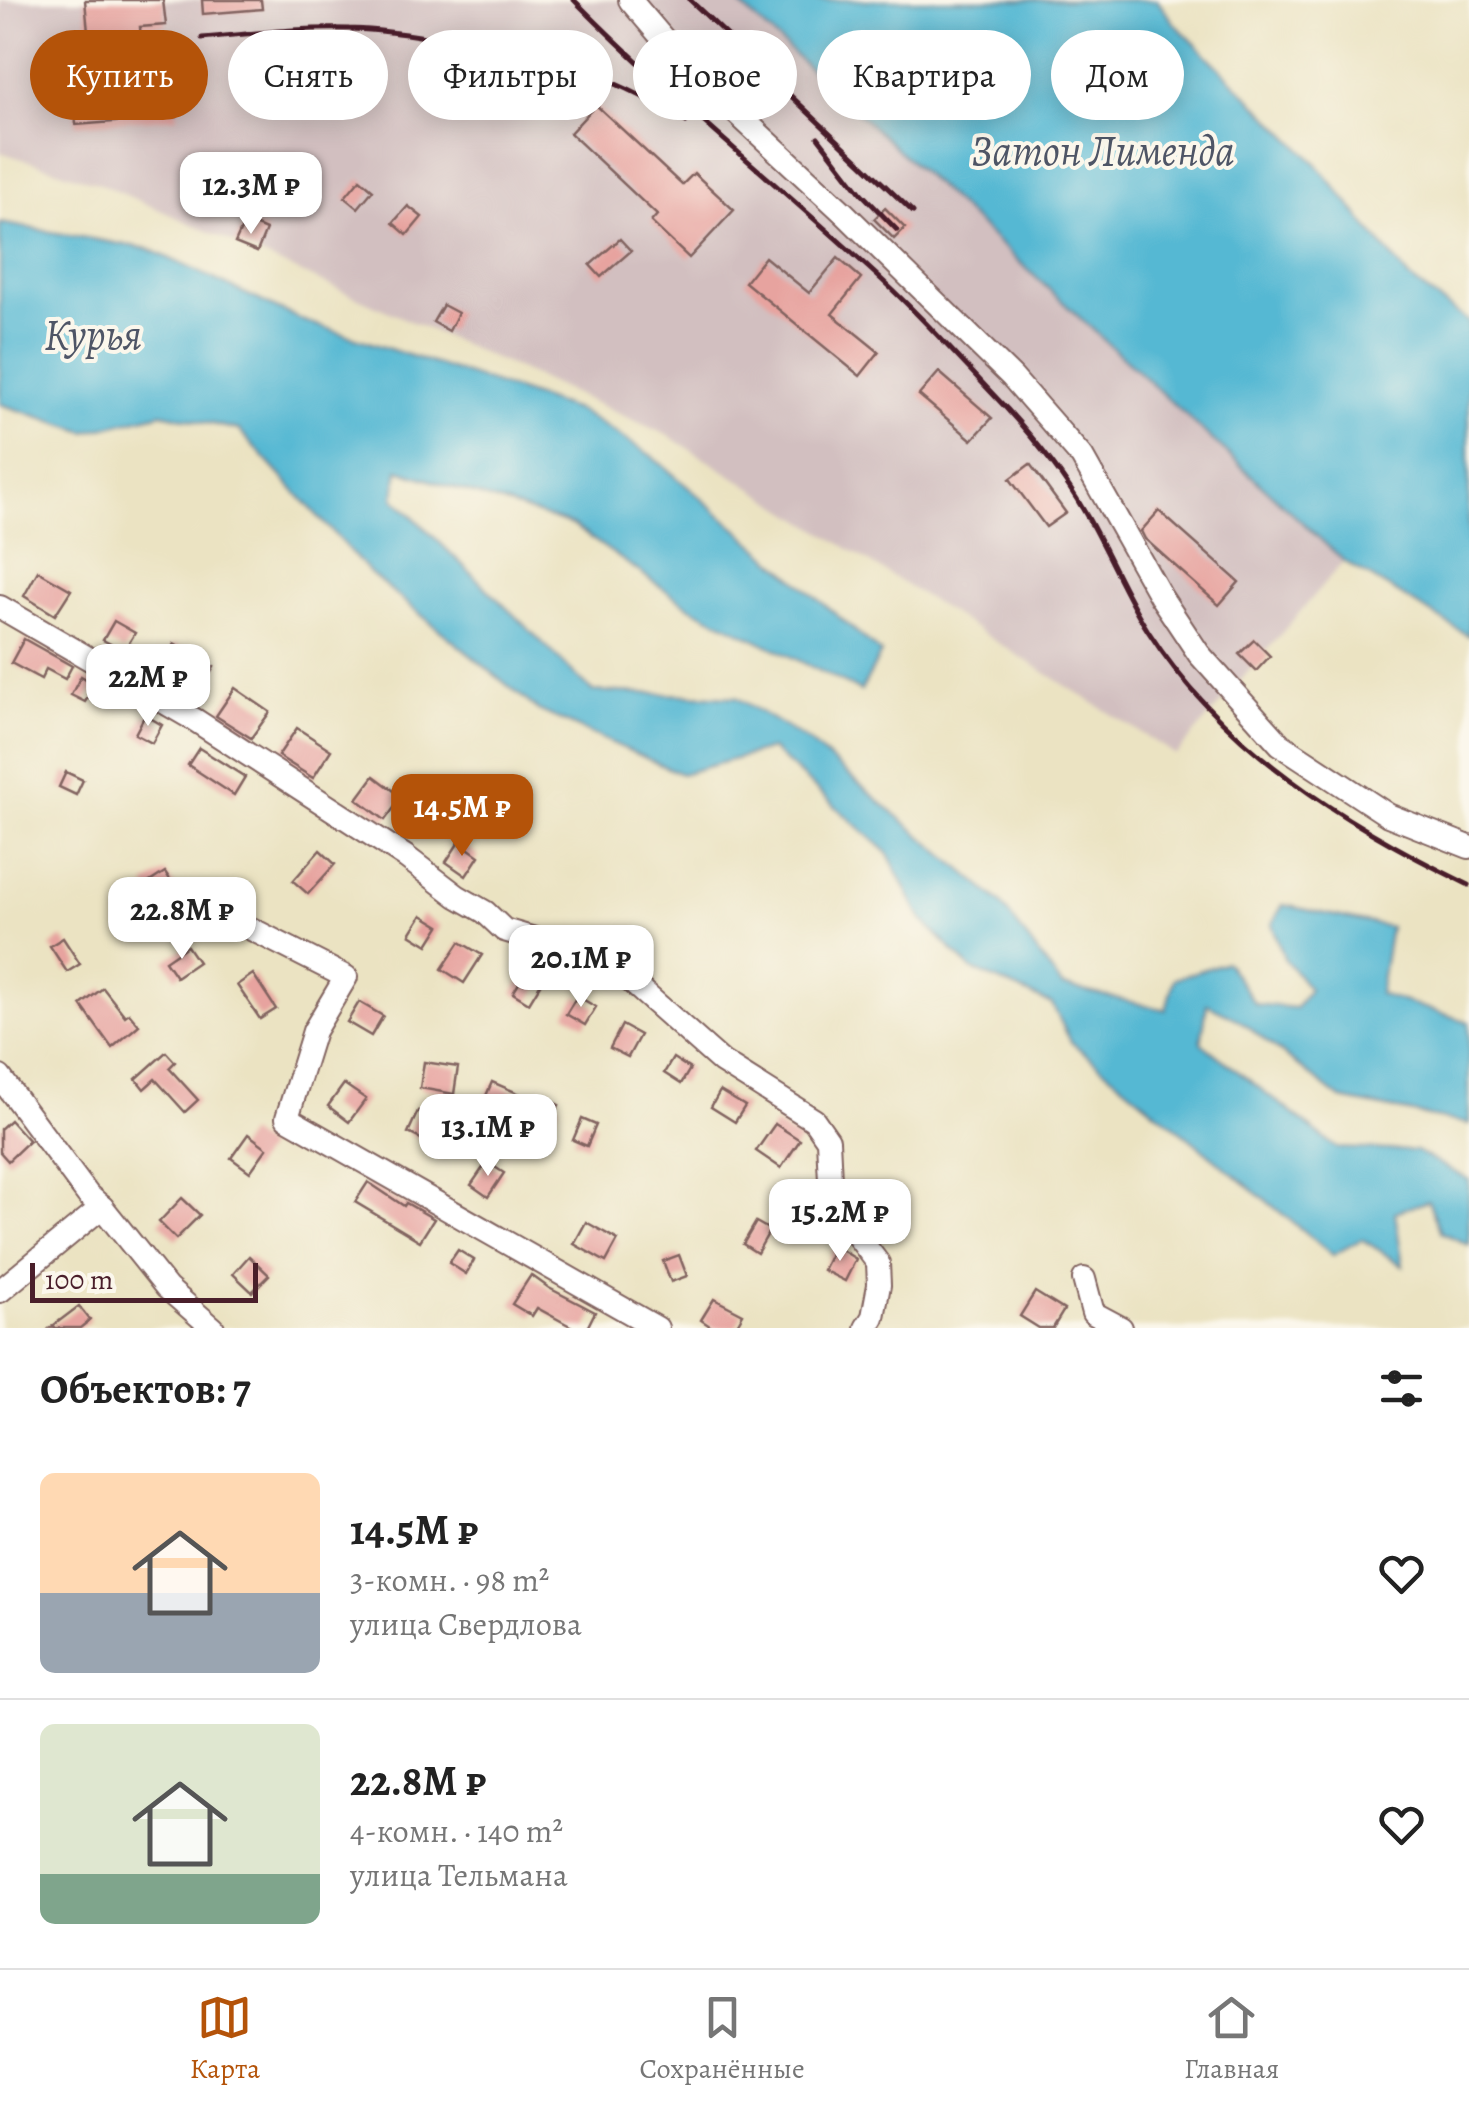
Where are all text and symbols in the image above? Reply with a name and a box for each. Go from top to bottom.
chip: Купить [30,30,208,120]
chip: Снять [228,30,388,120]
chip: Фильтры [408,30,613,120]
chip: Новое [633,30,797,120]
chip: Квартира [817,30,1031,120]
chip: Дом [1051,30,1184,120]
water label: Затон Лименда [971,122,1235,179]
pin: 12.3M ₽ [159,152,343,237]
text: 12.3M ₽ [202,162,300,206]
water label: Курья [44,306,142,363]
pin: 22M ₽ [78,644,218,729]
text: 22M ₽ [108,654,188,698]
pin: 14.5M ₽ [370,774,554,859]
text: 14.5M ₽ [413,784,511,828]
pin: 22.8M ₽ [90,877,274,962]
text: 22.8M ₽ [130,887,234,931]
pin: 20.1M ₽ [489,925,673,1010]
text: 20.1M ₽ [531,935,631,979]
pin: 13.1M ₽ [396,1094,580,1179]
text: 13.1M ₽ [441,1104,535,1148]
pin: 15.2M ₽ [748,1179,932,1264]
text: 15.2M ₽ [791,1189,889,1233]
scale bar [30,1258,258,1302]
text: 100 m [45,1261,113,1299]
text: Объектов: 7 [40,1360,251,1417]
icon: filters [1374,1361,1429,1416]
text: 14.5M ₽ [350,1501,478,1558]
icon: home [120,1513,240,1633]
icon: heart [1374,1546,1429,1601]
text: 3-комн. · 98 m² [350,1558,549,1602]
text: улица Свердлова [350,1602,582,1646]
text: 22.8M ₽ [350,1752,486,1809]
icon: home [120,1764,240,1884]
icon: heart [1374,1797,1429,1852]
text: 4-комн. · 140 m² [350,1809,563,1853]
text: улица Тельмана [350,1853,568,1897]
tab: Карта [190,1990,260,2088]
tab: Сохранённые [640,1990,805,2088]
tab: Главная [1184,1990,1279,2088]

